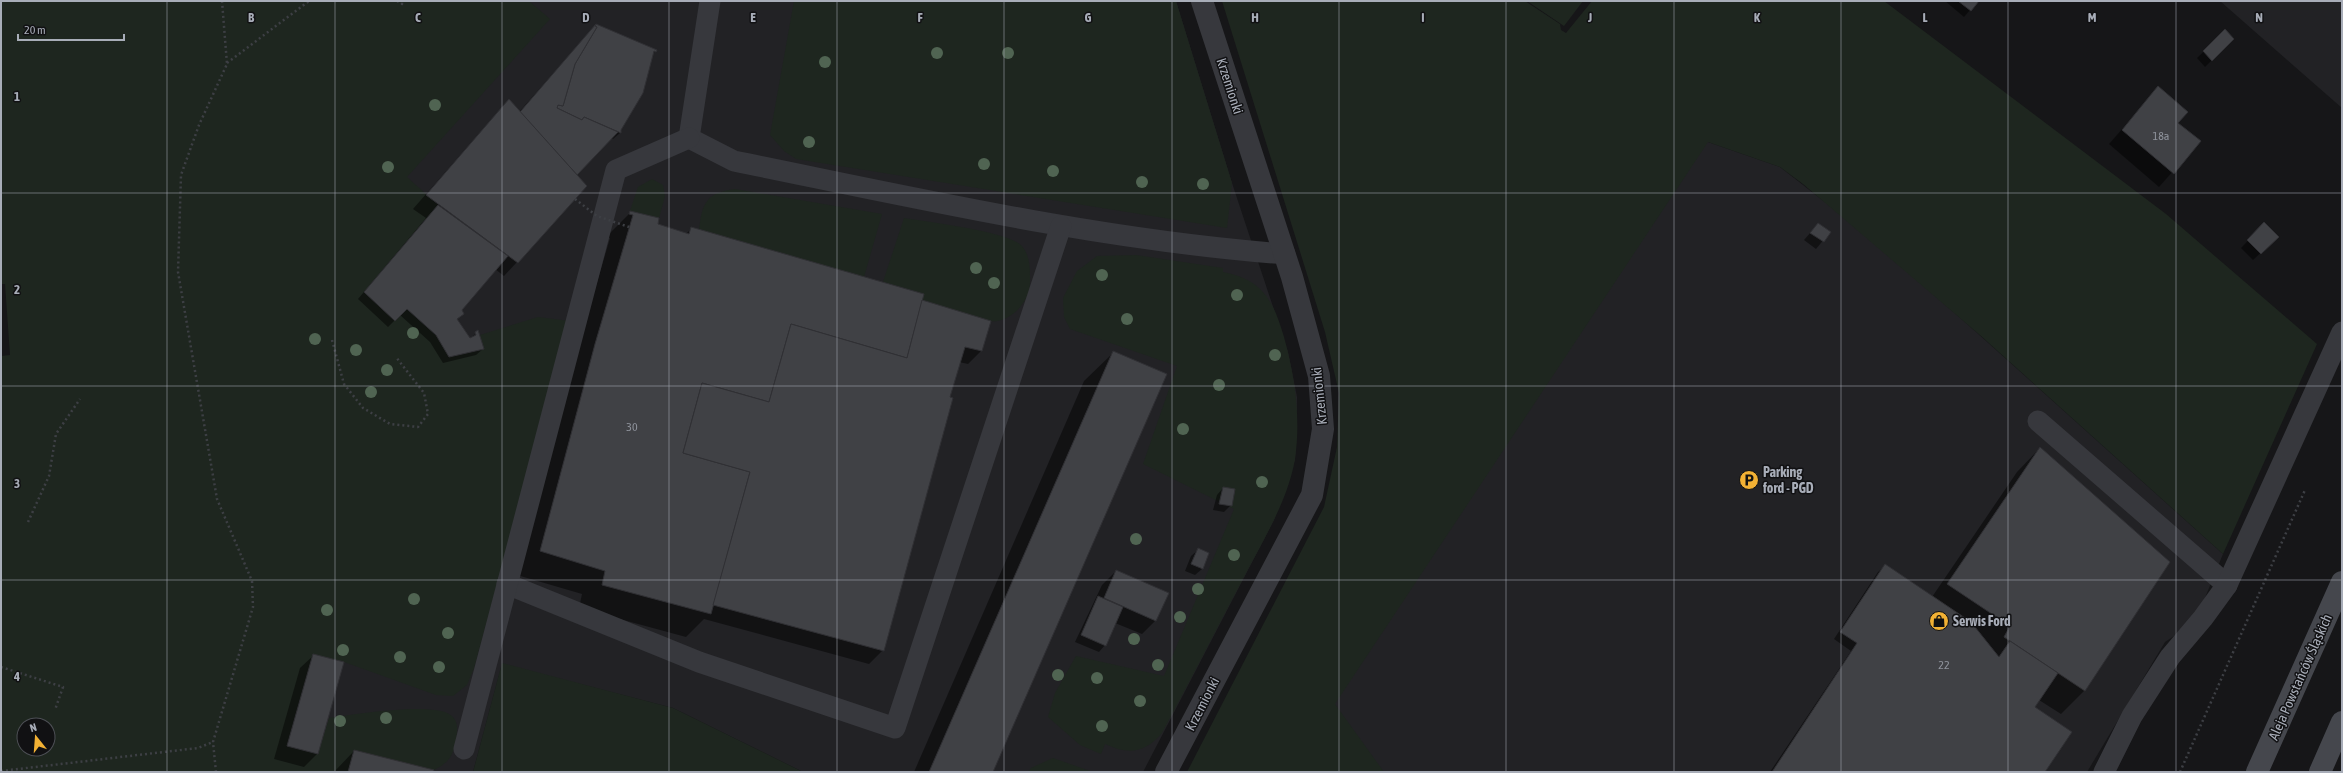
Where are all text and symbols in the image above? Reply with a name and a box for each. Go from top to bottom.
text: B [248,10,255,25]
text: C [415,10,421,25]
text: D [582,10,590,25]
text: E [750,10,756,25]
text: F [917,10,923,25]
text: G [1085,10,1092,25]
text: H [1251,10,1259,25]
text: I [1421,10,1425,25]
text: J [1587,10,1592,25]
text: K [1754,10,1761,25]
text: L [1922,10,1928,25]
text: M [2088,10,2097,25]
text: N [2255,10,2263,25]
scale bar [18,16,124,42]
text: 20 m [24,23,46,37]
street label: Krzemionki [1213,56,1247,116]
text: 1 [14,89,20,104]
house number: 18a [2153,129,2169,143]
text: 2 [14,282,20,297]
street label: Krzemionki [1308,366,1330,426]
house number: 30 [626,420,638,434]
place label: Parking ford - PGD [1762,464,1814,496]
parking icon: Parking ford - PGD [1738,469,1760,491]
text: 3 [14,476,20,491]
shop icon: Serwis Ford [1928,610,1950,632]
street label: Aleja Powstańców Śląskich [2265,612,2335,742]
place label: Serwis Ford [1953,613,2011,629]
house number: 22 [1938,658,1950,672]
text: 4 [13,669,20,684]
street label: Krzemionki [1182,675,1222,733]
north arrow [16,717,56,757]
text: N [28,721,38,734]

